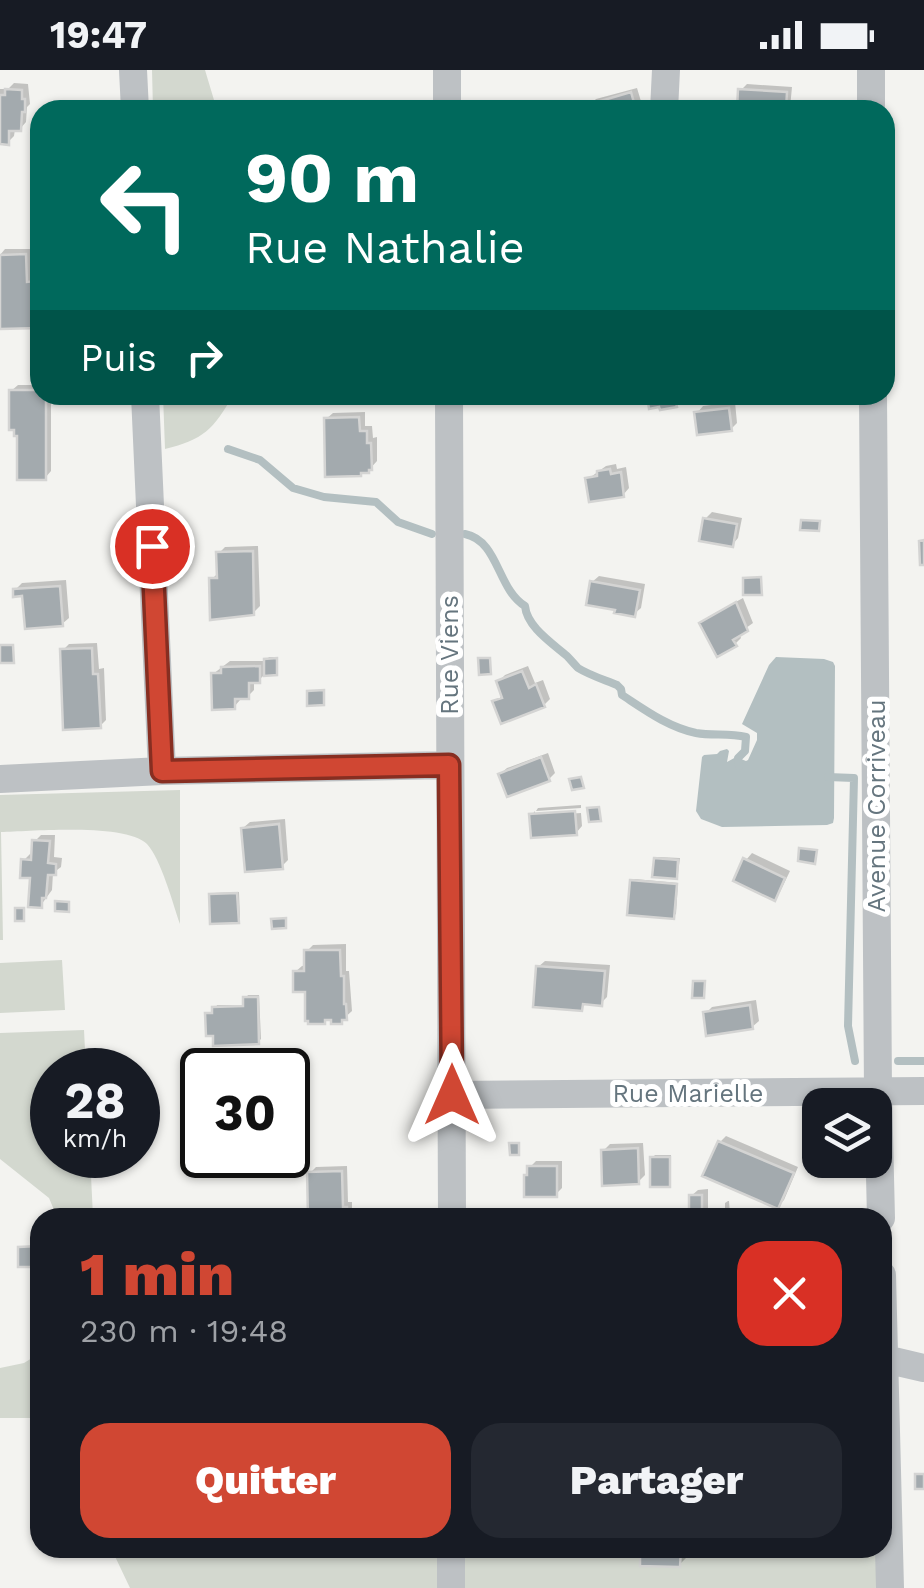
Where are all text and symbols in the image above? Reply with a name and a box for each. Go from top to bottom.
text: 19:47 [50,13,147,57]
text: 90 m [245,137,419,219]
icon: left [80,140,210,270]
text: Rue Nathalie [245,221,525,274]
icon: right [177,330,232,385]
text: Puis [80,336,157,380]
pin [110,504,195,589]
icon: arrive [125,519,180,574]
street label: Rue Viens [435,595,464,715]
street label: Avenue Corriveau [862,699,891,913]
position arrow [400,1043,504,1147]
speed limit sign: 30 [180,1048,310,1178]
text: 28 [64,1071,126,1130]
street label: Rue Marielle [612,1079,764,1108]
map controls [802,1088,892,1178]
button: layers [802,1088,892,1178]
text: km/h [63,1124,127,1153]
text: 1 min [80,1239,234,1310]
button: close [737,1241,842,1346]
text: 230 m · 19:48 [80,1312,288,1350]
button: Quitter [80,1423,451,1538]
button: Partager [471,1423,842,1538]

